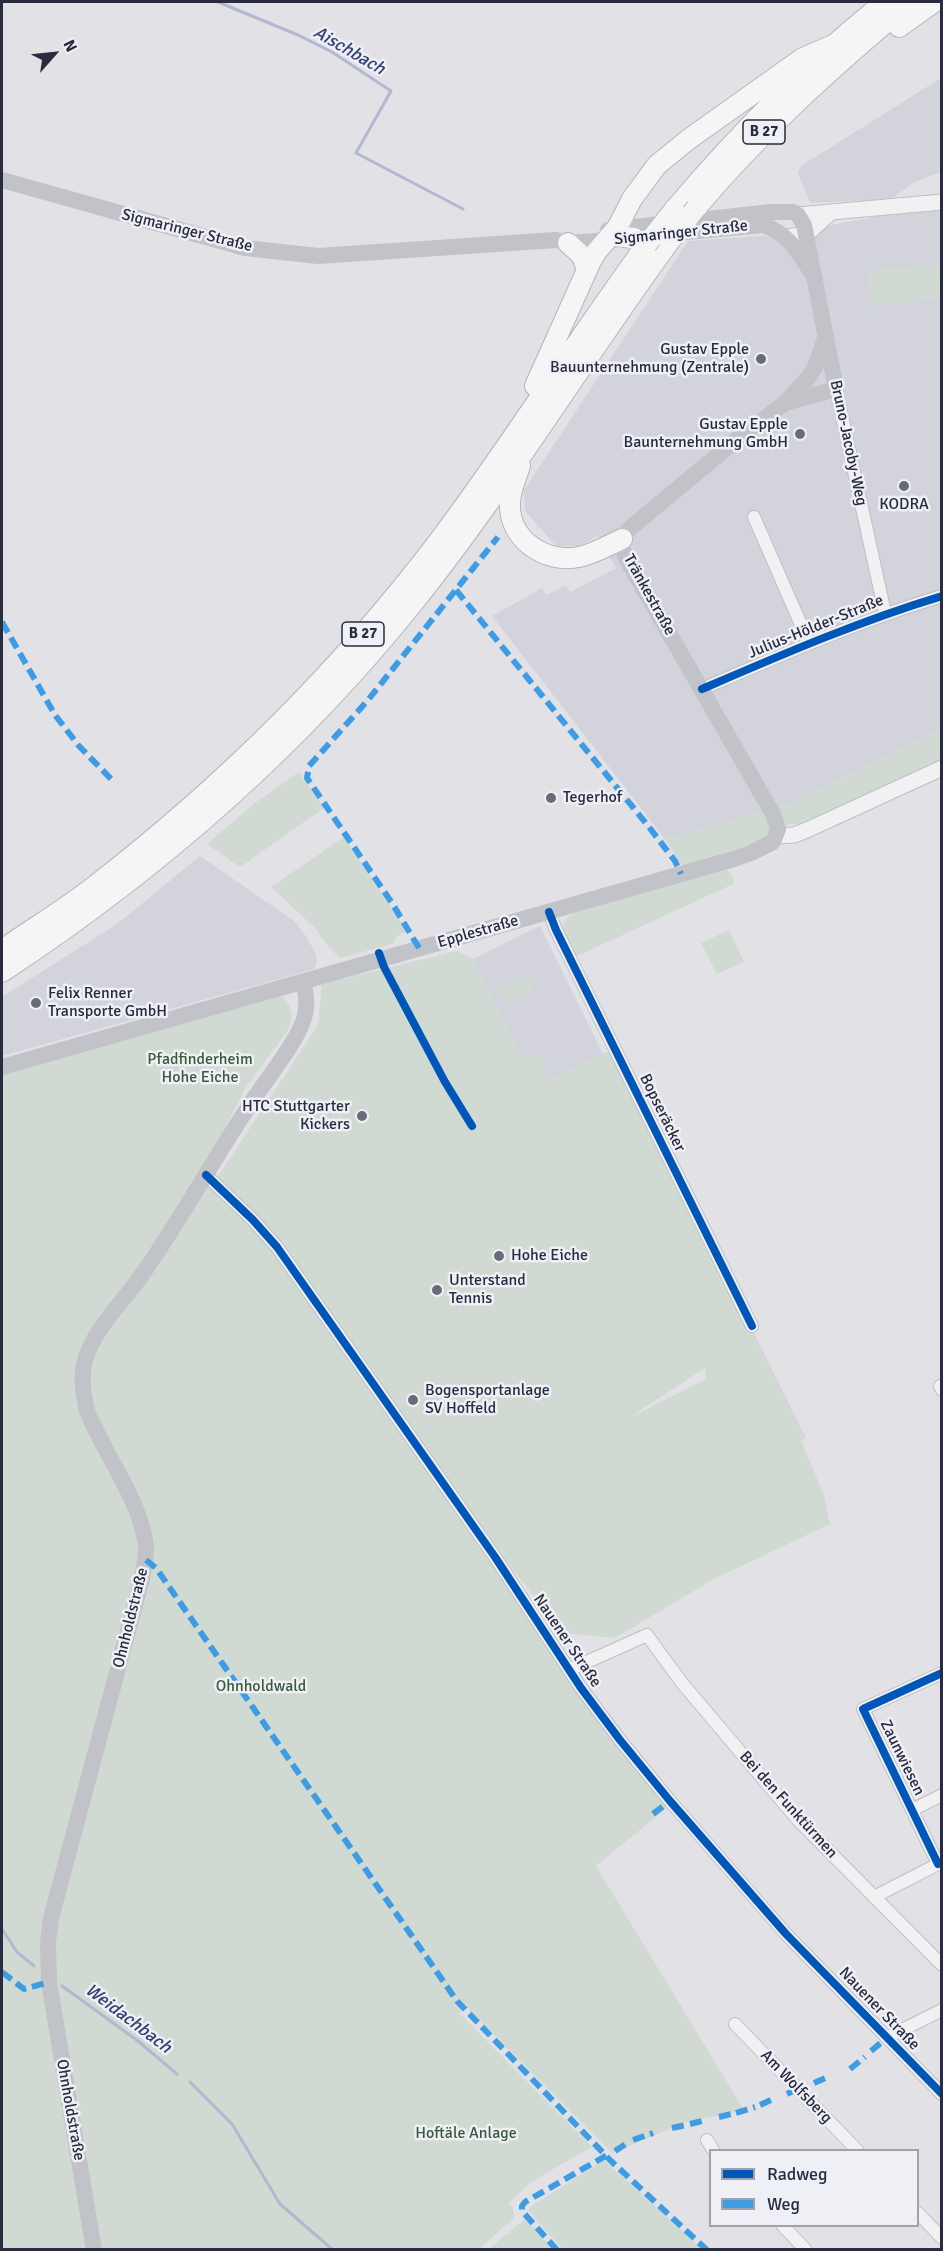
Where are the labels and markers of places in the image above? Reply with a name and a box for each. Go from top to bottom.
place label: Gustav Epple Bauunternehmung (Zentrale) [550,340,749,378]
marker: Gustav Epple Bauunternehmung (Zentrale) [754,352,768,366]
place label: Gustav Epple Baunternehmung GmbH [623,415,788,453]
marker: Gustav Epple Baunternehmung GmbH [793,427,807,441]
marker: KODRA [897,479,911,493]
place label: KODRA [879,495,929,515]
place label: Tegerhof [563,788,622,808]
marker: Tegerhof [544,791,558,805]
place label: Felix Renner Transporte GmbH [48,984,167,1022]
marker: Felix Renner Transporte GmbH [29,996,43,1010]
place label: HTC Stuttgarter Kickers [242,1097,350,1135]
marker: HTC Stuttgarter Kickers [355,1109,369,1123]
place label: Hohe Eiche [511,1246,588,1266]
marker: Hohe Eiche [492,1249,506,1263]
place label: Unterstand Tennis [449,1271,526,1309]
marker: Unterstand Tennis [430,1283,444,1297]
place label: Bogensportanlage SV Hoffeld [425,1381,550,1419]
marker: Bogensportanlage SV Hoffeld [406,1393,420,1407]

